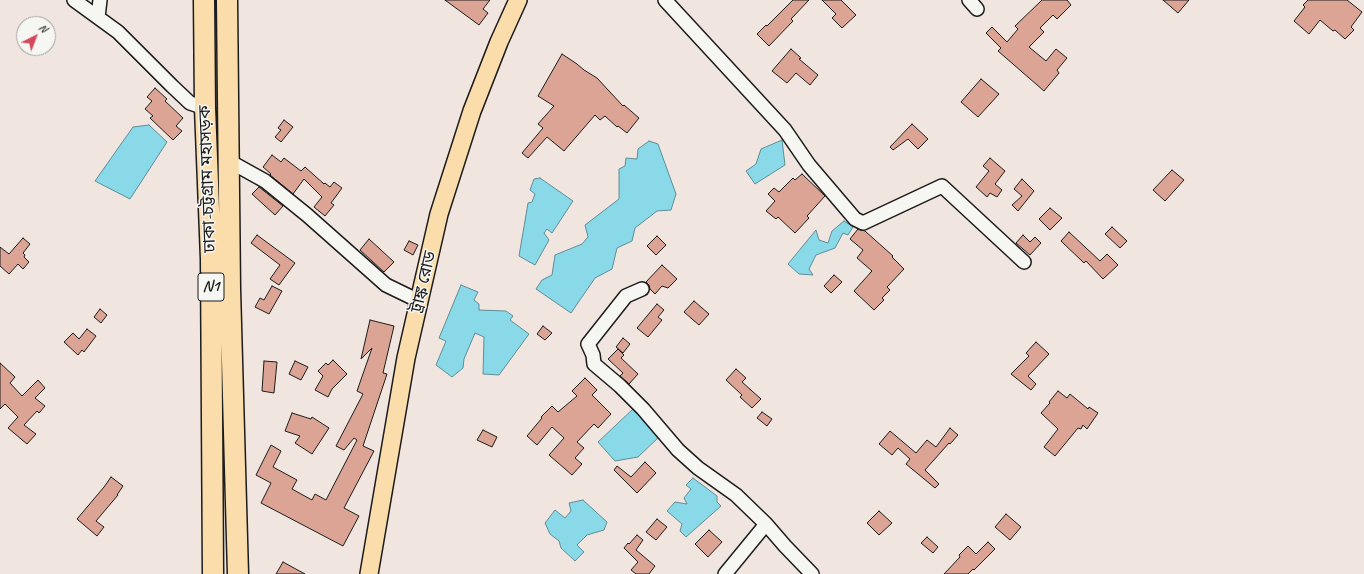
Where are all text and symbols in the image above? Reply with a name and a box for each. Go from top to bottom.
north arrow [16,16,56,56]
text: N [36,20,51,35]
street label: ঢাকা-চট্টগ্রাম মহাসড়ক [195,105,221,253]
street label: ট্রাঙ্ক রোড [407,249,441,315]
road number: N1 [198,273,224,301]

